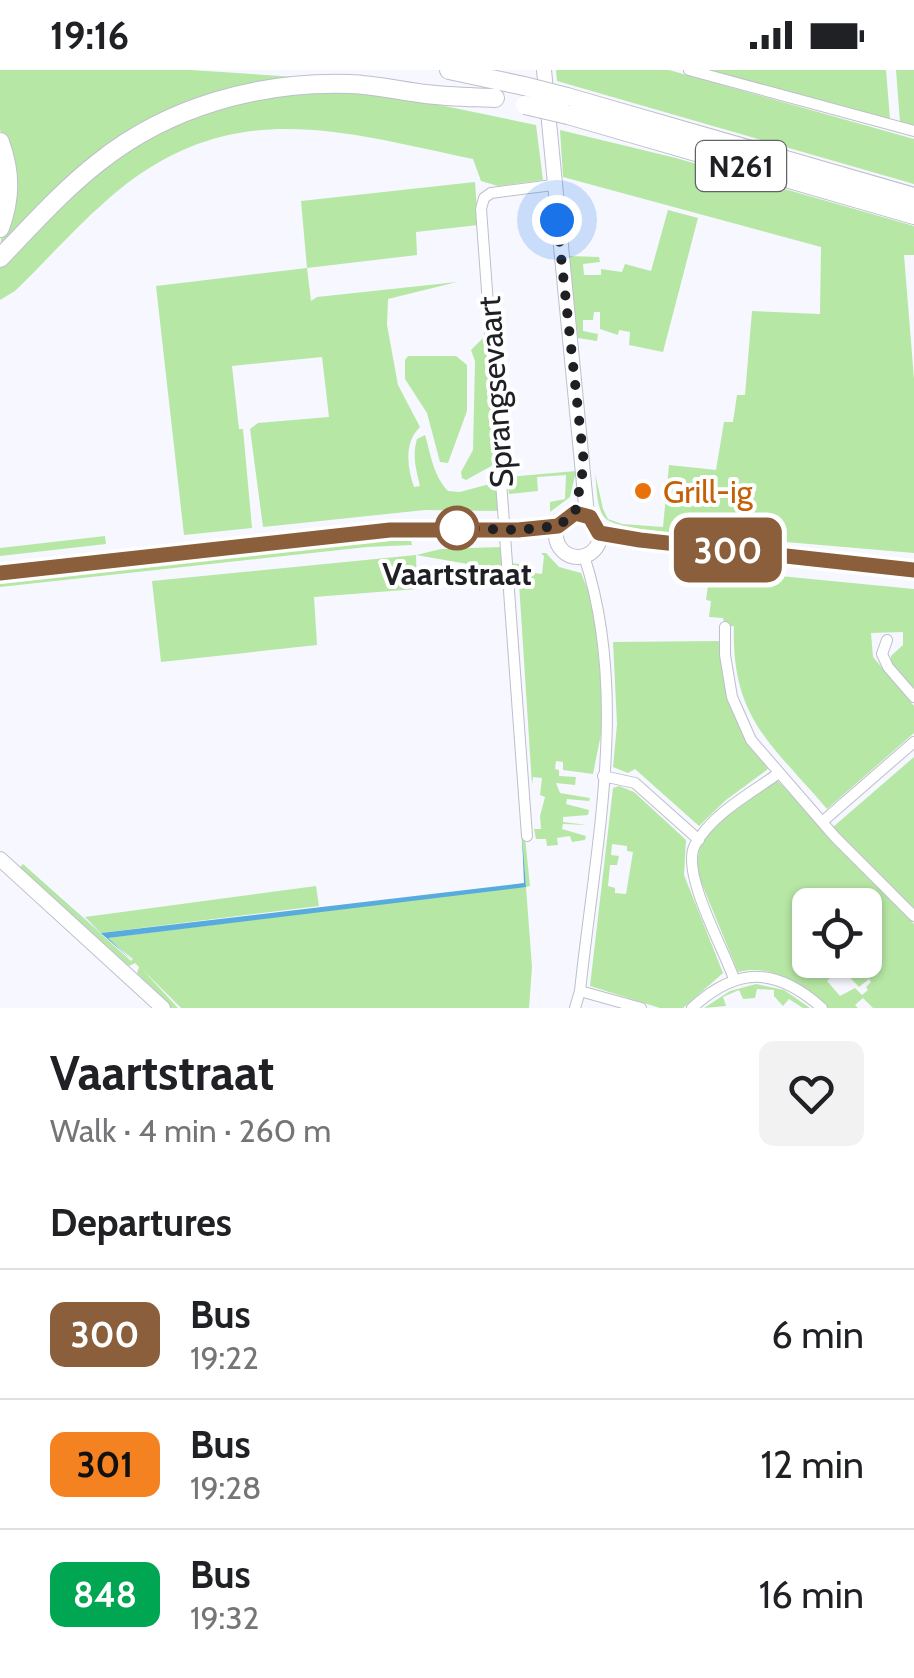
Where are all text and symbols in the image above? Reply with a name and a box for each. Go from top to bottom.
text: 19:16 [50,12,129,59]
road number: N261 [696,141,786,191]
your location [532,195,582,245]
street label: Sprangsevaart [469,295,521,489]
place label: Grill-ig [663,472,754,511]
marker: Grill-ig [632,480,654,502]
marker: Vaartstraat [436,507,478,549]
line badge: 300 [670,518,786,582]
text: 300 [694,529,762,572]
place label: Vaartstraat [382,554,532,593]
map controls [792,888,882,978]
button: locate [792,888,882,978]
button: heart [759,1041,864,1146]
text: Vaartstraat [50,1044,274,1102]
text: Walk · 4 min · 260 m [50,1111,331,1150]
text: Departures [50,1199,232,1246]
text: Bus [190,1291,251,1338]
text: 6 min [771,1311,864,1358]
text: 300 [71,1313,139,1356]
text: 19:22 [190,1338,259,1377]
text: Bus [190,1421,251,1468]
text: 12 min [761,1441,864,1488]
text: 301 [77,1443,133,1486]
text: 19:28 [190,1468,261,1507]
text: Bus [190,1551,251,1598]
text: 16 min [759,1571,864,1618]
text: 848 [73,1573,137,1616]
text: 19:32 [190,1598,259,1637]

